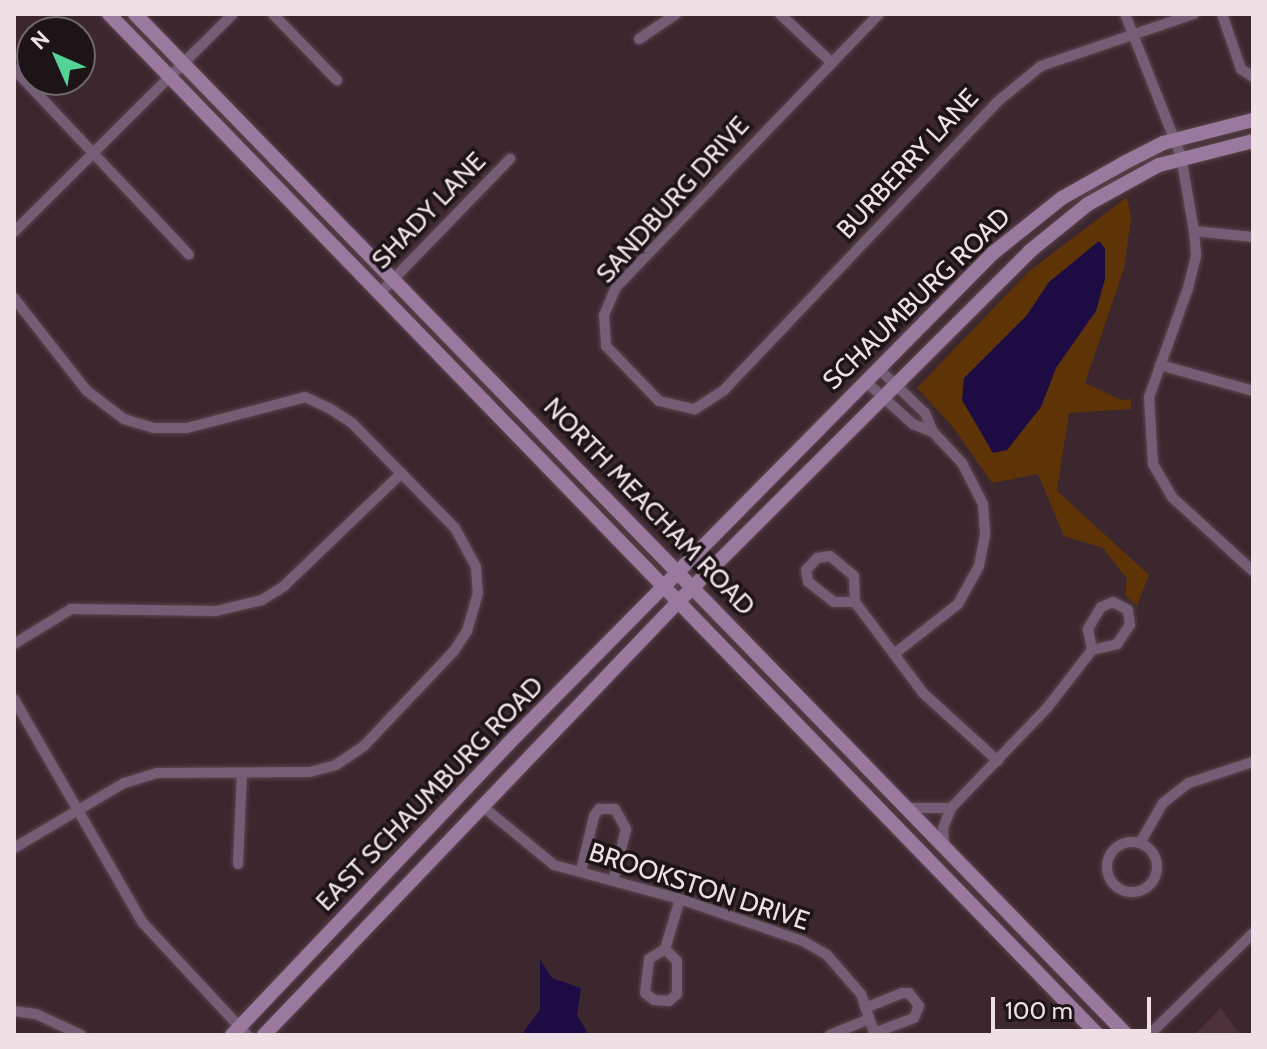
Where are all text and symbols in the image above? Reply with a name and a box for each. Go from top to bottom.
north arrow [16,16,96,96]
text: N [25,25,55,55]
street label: BURBERRY LANE [831,83,985,245]
street label: SANDBURG DRIVE [590,110,756,290]
street label: SHADY LANE [366,146,492,276]
street label: SCHAUMBURG ROAD [817,201,1017,397]
street label: NORTH MEACHAM ROAD [537,392,761,622]
street label: EAST SCHAUMBURG ROAD [310,670,550,918]
street label: BROOKSTON DRIVE [585,837,813,937]
scale bar [995,981,1155,1031]
text: 100 m [1005,996,1073,1025]

